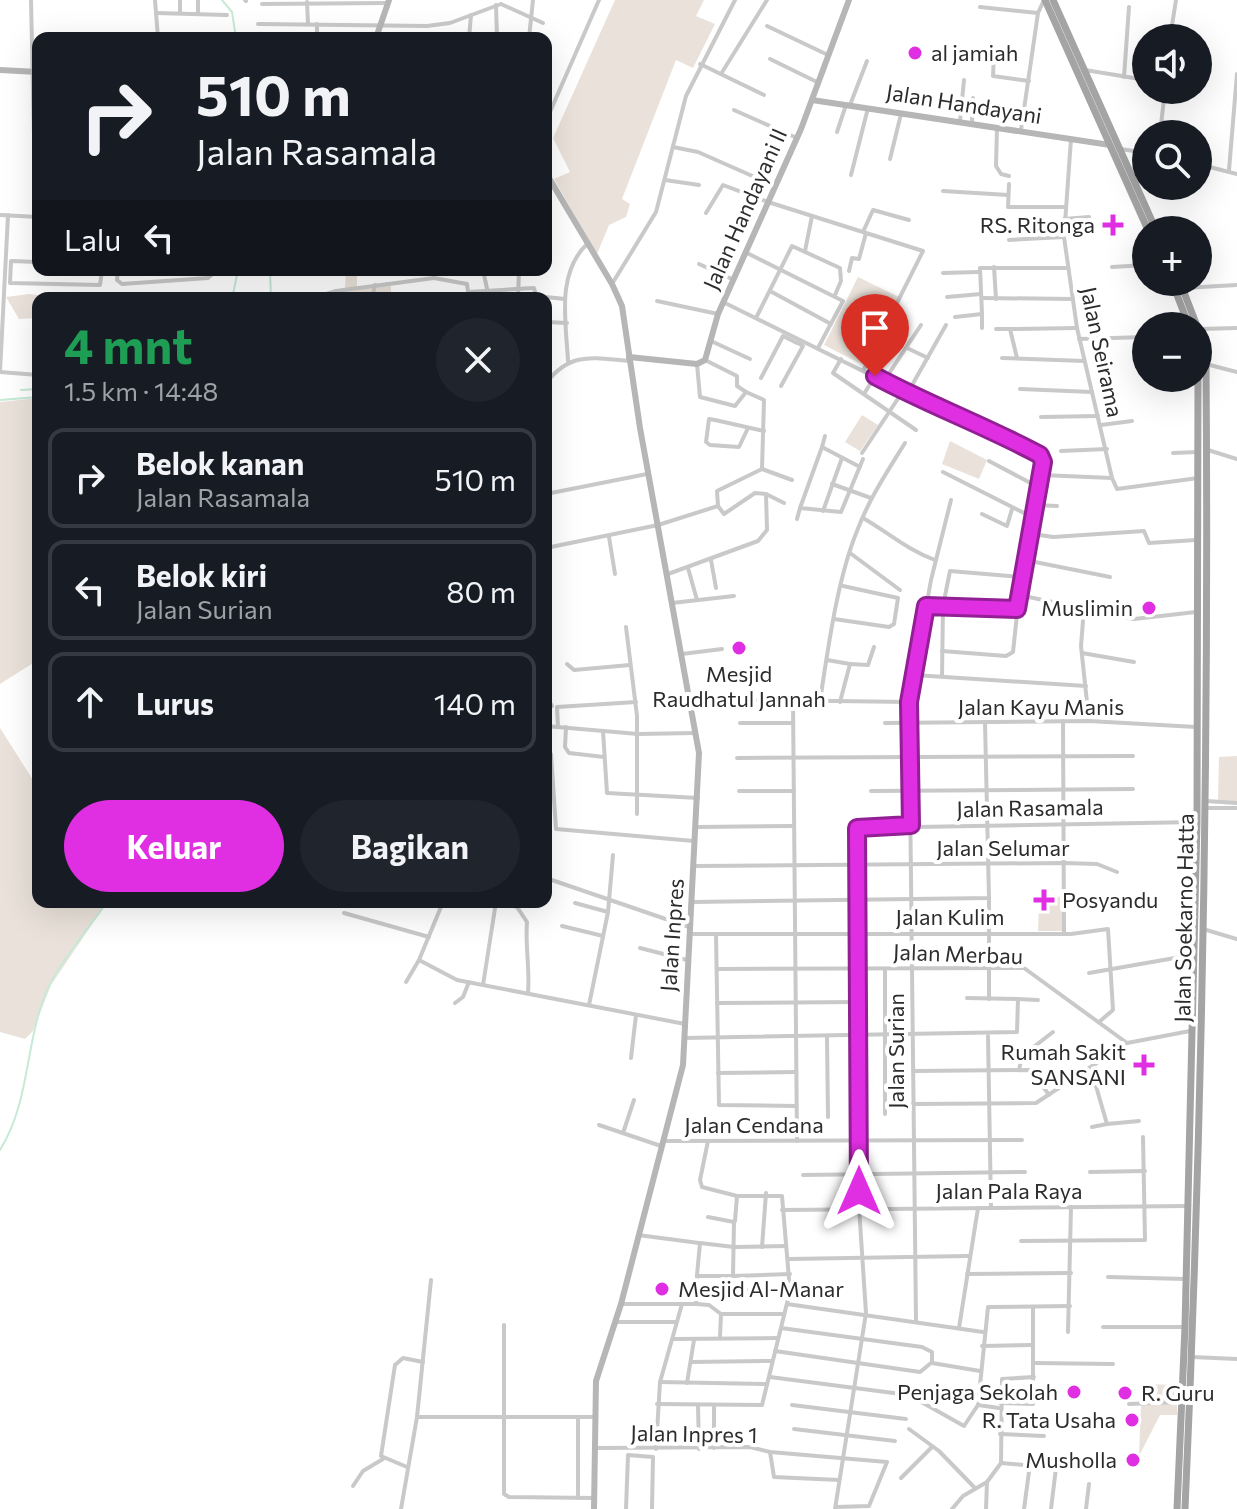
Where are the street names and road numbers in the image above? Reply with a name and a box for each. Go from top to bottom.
street label: Jalan Handayani [884,78,1044,129]
street label: Jalan Handayani II [697,124,792,294]
street label: Jalan Seirama [1075,284,1129,420]
street label: Jalan Kayu Manis [958,693,1124,720]
street label: Jalan Rasamala [956,793,1104,822]
street label: Jalan Soekarno Hatta [1168,813,1199,1023]
street label: Jalan Selumar [936,834,1070,861]
street label: Jalan Inpres [654,877,689,993]
street label: Jalan Kulim [895,903,1005,930]
street label: Jalan Merbau [893,938,1023,969]
street label: Jalan Surian [882,993,909,1109]
street label: Jalan Cendana [684,1111,824,1138]
street label: Jalan Pala Raya [935,1177,1083,1204]
street label: Jalan Inpres 1 [630,1419,758,1448]

